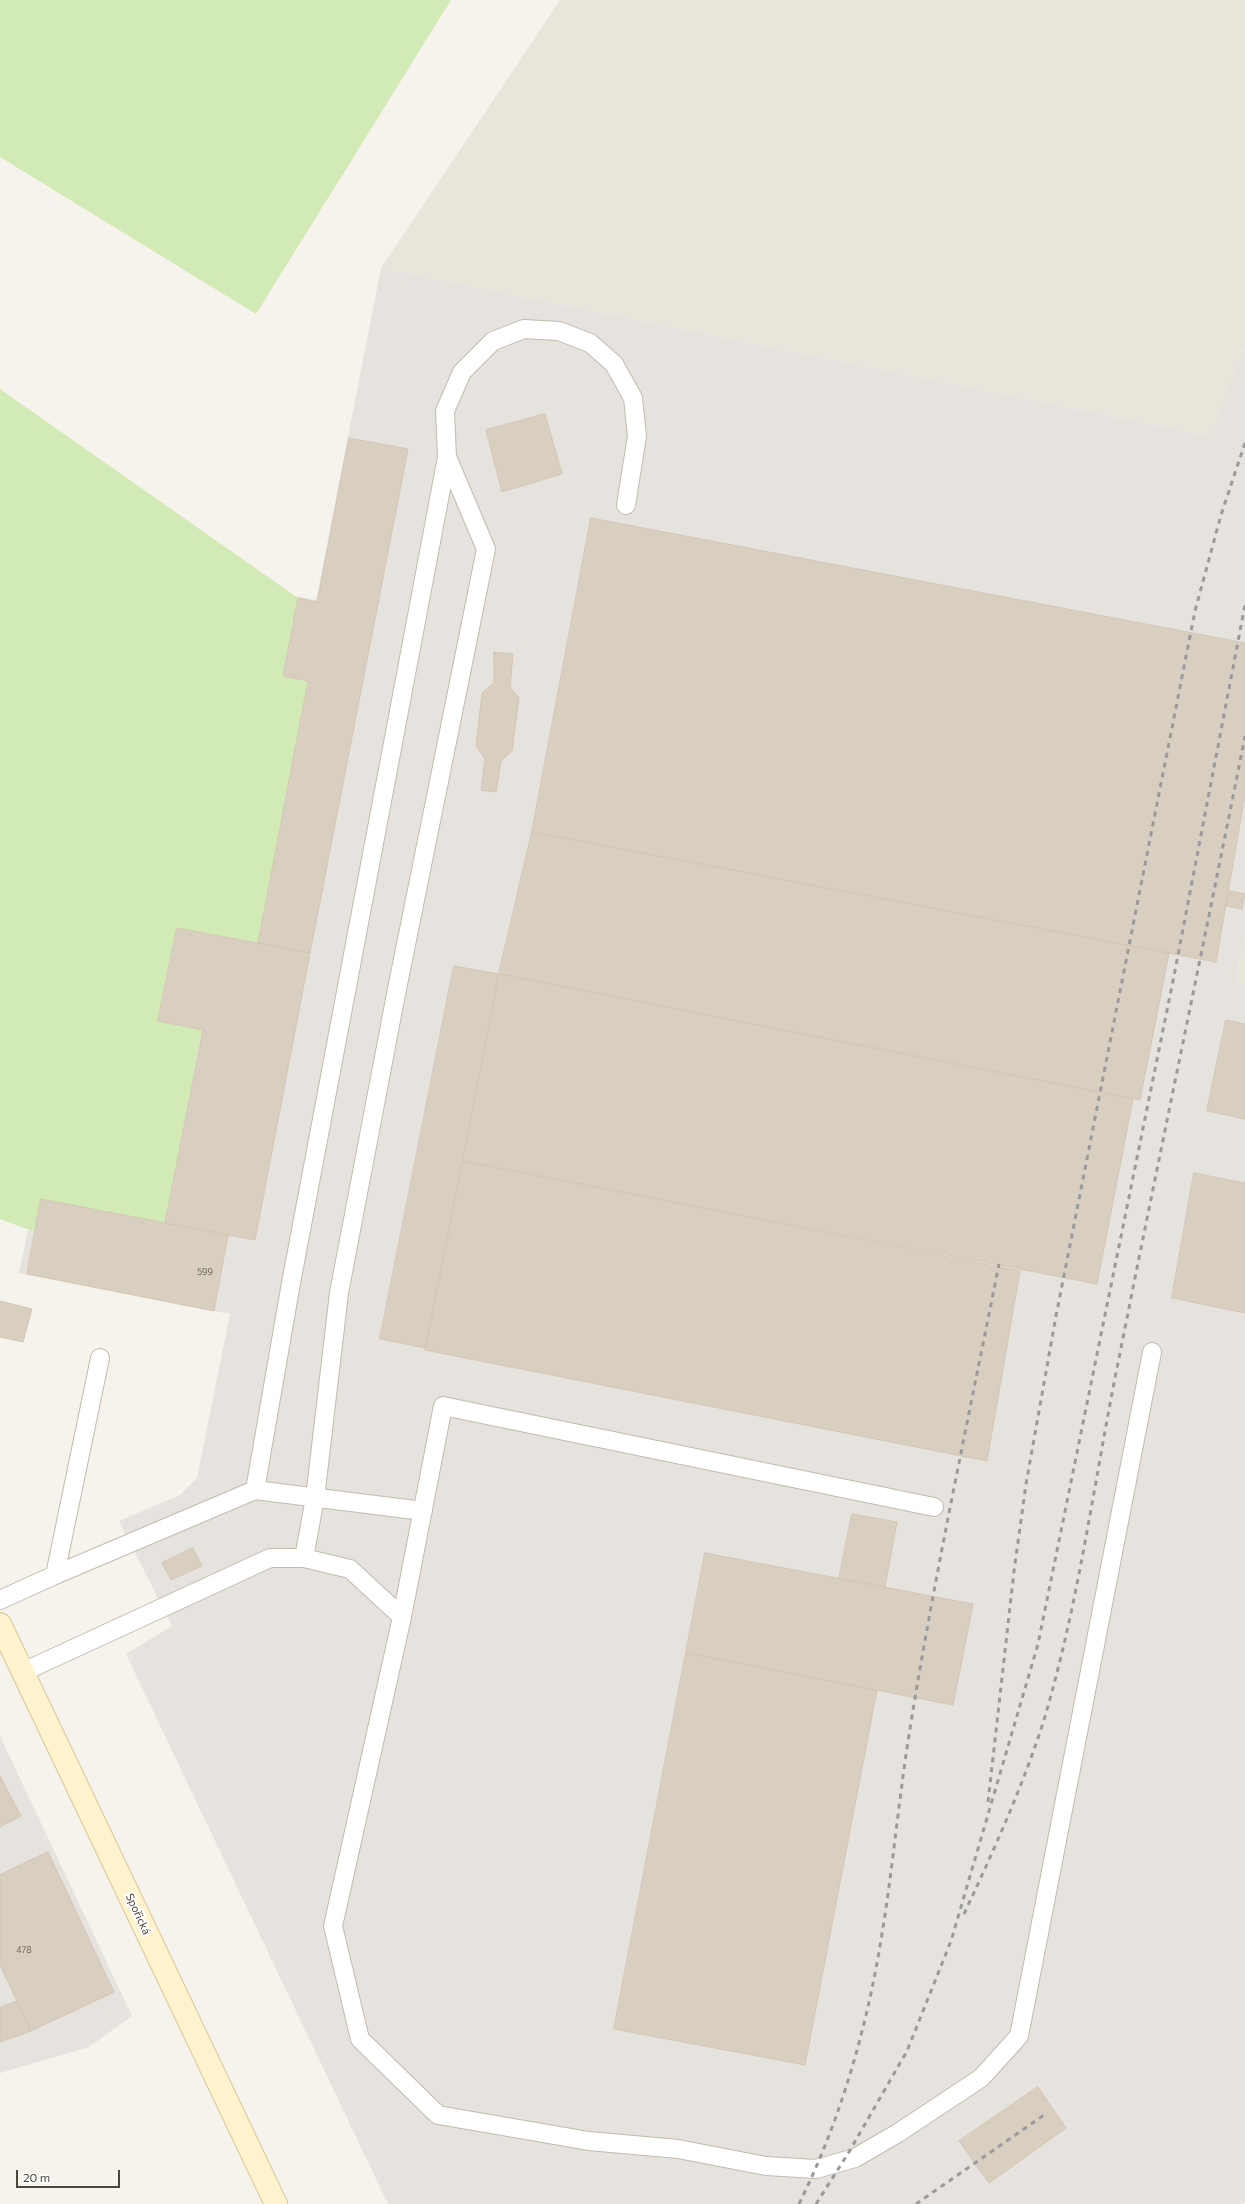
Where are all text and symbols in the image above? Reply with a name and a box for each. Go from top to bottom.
house number: 599 [197,1267,213,1277]
street label: Spořická [123,1891,153,1937]
house number: 478 [16,1945,32,1955]
scale bar [18,2162,122,2188]
text: 20 m [23,2170,50,2184]

